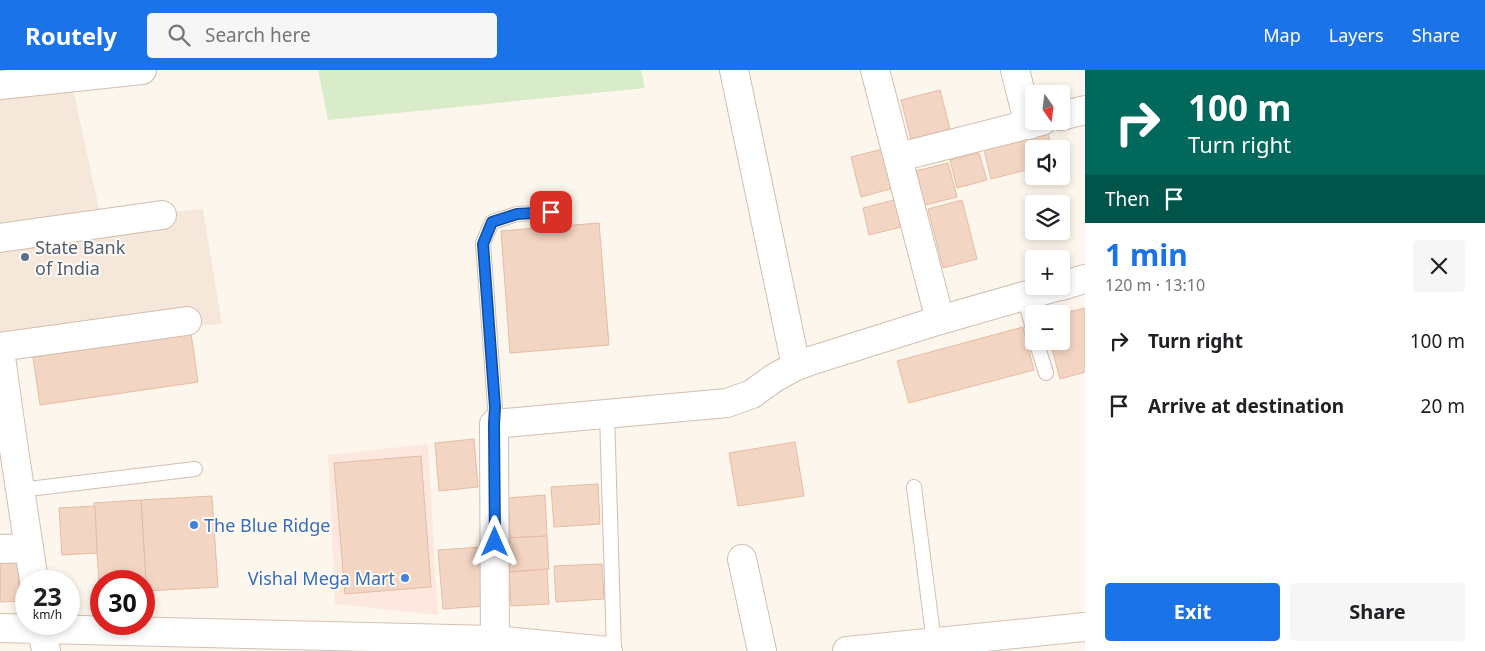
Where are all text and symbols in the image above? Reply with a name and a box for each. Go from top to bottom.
search box [147,13,497,58]
text: Routely [25,19,117,52]
icon: search [165,21,193,49]
text: Search here [205,22,311,48]
text: Map [1263,23,1301,47]
text: Layers [1329,23,1384,47]
text: Share [1412,23,1460,47]
text: 100 m [1188,84,1291,131]
north arrow [1025,85,1070,130]
map controls [1025,85,1070,350]
icon: right [1105,90,1170,155]
text: Turn right [1188,129,1291,159]
button: sound [1025,140,1070,185]
icon: arrive [1160,185,1188,213]
text: Then [1105,186,1150,212]
pin [530,191,572,233]
button: layers [1025,195,1070,240]
icon: arrive [537,198,565,226]
text: 1 min [1105,234,1188,275]
place label: State Bank of India [35,235,126,280]
button: close [1413,240,1465,292]
button: + [1025,250,1070,295]
marker: State Bank of India [19,251,31,263]
text: 120 m · 13:10 [1105,274,1205,296]
button: − [1025,305,1070,350]
icon: right [1105,327,1133,355]
text: Turn right [1148,328,1243,354]
text: 100 m [1410,328,1465,354]
icon: arrive [1105,392,1133,420]
text: Arrive at destination [1148,393,1344,419]
text: 20 m [1421,393,1465,419]
place label: The Blue Ridge [204,513,330,537]
position arrow [468,515,520,567]
marker: The Blue Ridge [188,519,200,531]
place label: Vishal Mega Mart [248,566,395,590]
speed limit sign: 30 [90,570,155,635]
marker: Vishal Mega Mart [399,572,411,584]
text: 23 [33,579,62,613]
button: Exit [1105,583,1280,641]
button: Share [1290,583,1465,641]
text: km/h [33,606,62,623]

